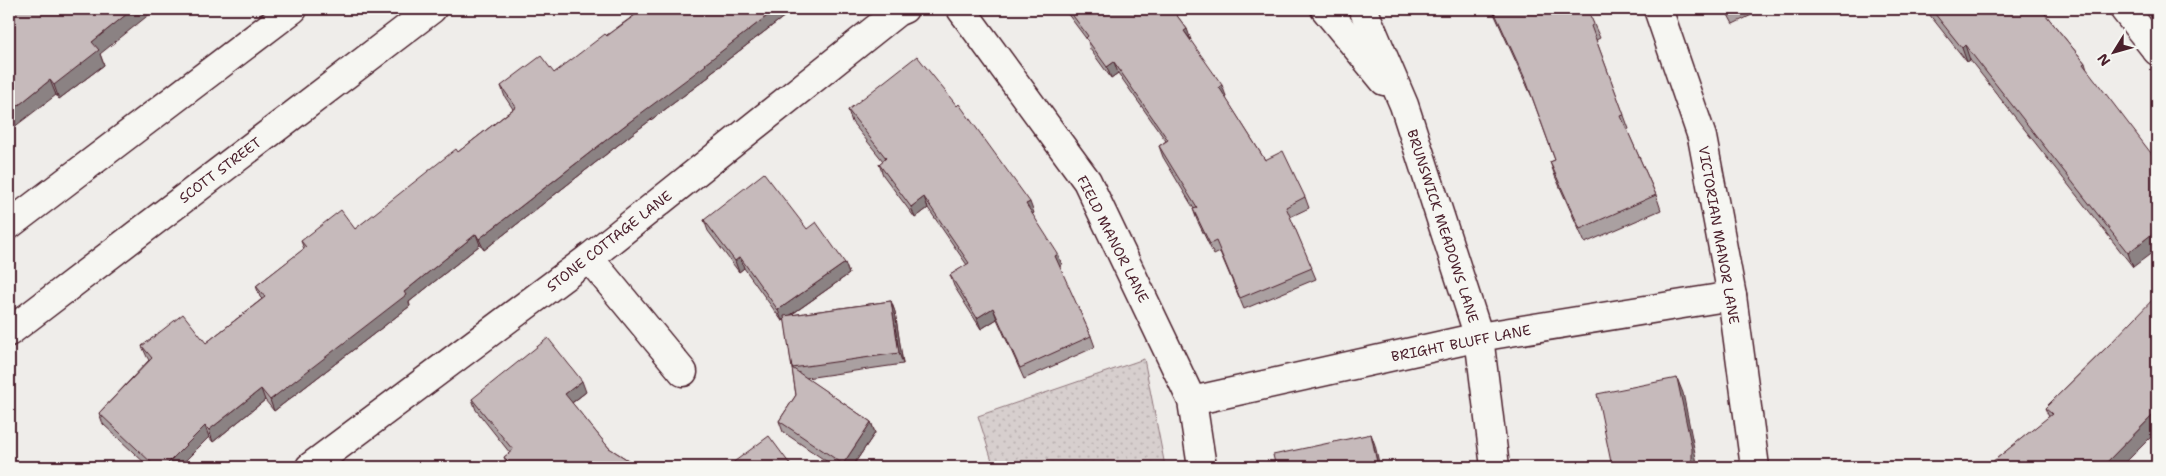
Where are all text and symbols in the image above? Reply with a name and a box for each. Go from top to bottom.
north arrow [2088,28,2138,78]
text: N [2093,50,2114,70]
street label: BRUNSWICK MEADOWS LANE [1403,127,1483,325]
street label: SCOTT STREET [175,133,265,207]
street label: VICTORIAN MANOR LANE [1694,144,1744,326]
street label: FIELD MANOR LANE [1073,172,1153,306]
street label: STONE COTTAGE LANE [543,186,675,296]
street label: BRIGHT BLUFF LANE [1390,321,1533,365]

